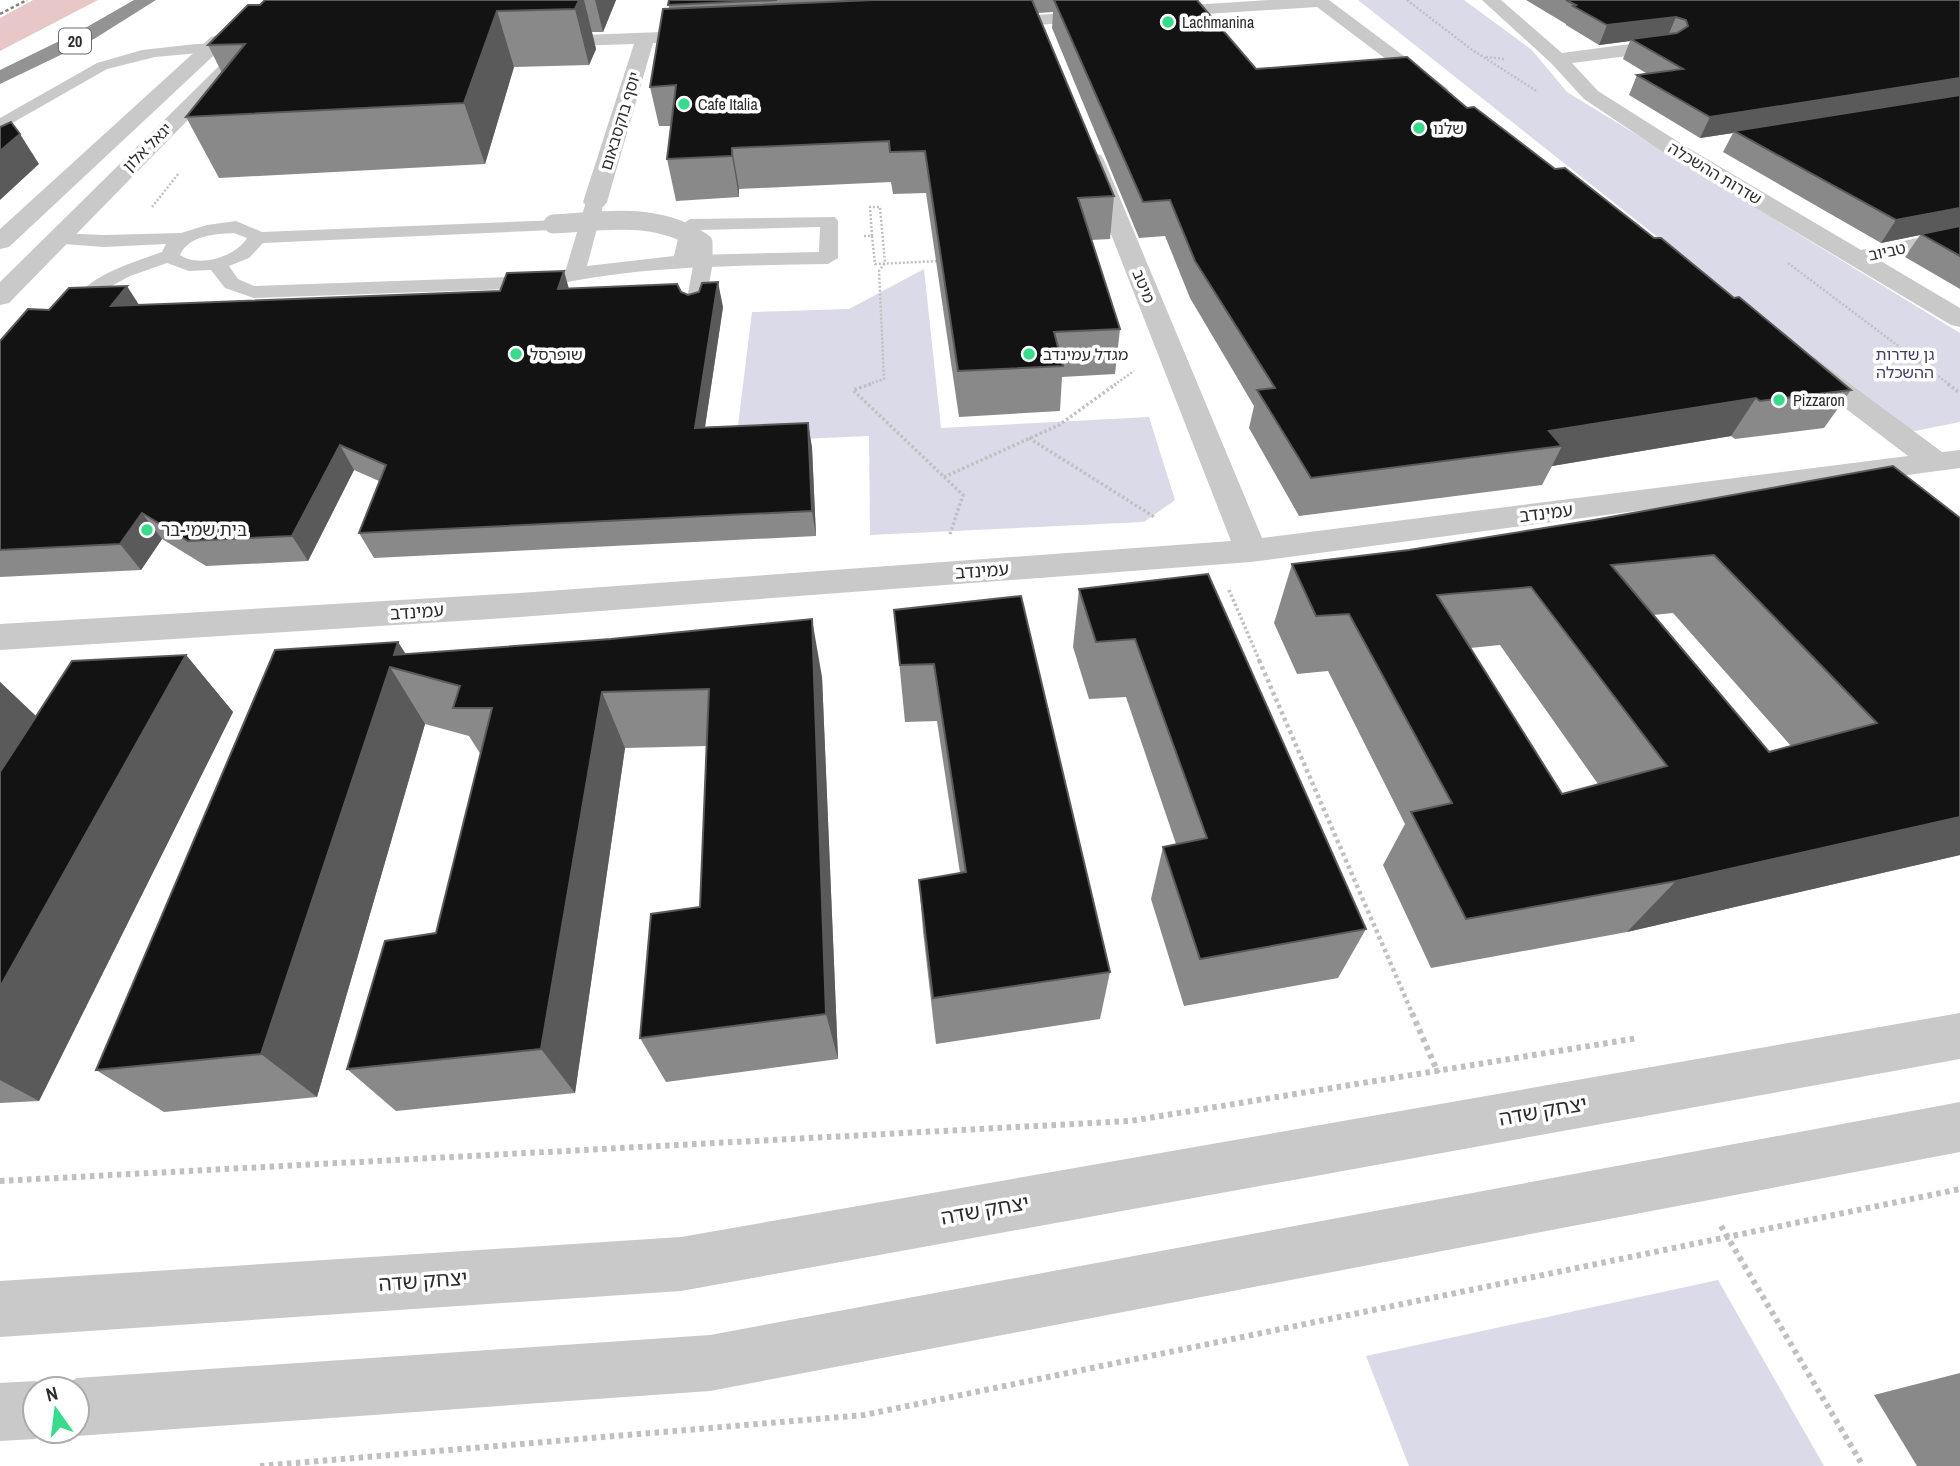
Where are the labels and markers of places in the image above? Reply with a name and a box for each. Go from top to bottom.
place label: Lachmanina [1182,11,1255,33]
marker: Lachmanina [1160,14,1176,30]
place label: Cafe Italia [698,93,759,115]
marker: Cafe Italia [676,96,692,112]
place label: שלנו [1433,117,1464,139]
marker: שלנו [1411,120,1427,136]
place label: שופרסל [530,343,583,365]
place label: מגדל עמינדב [1043,343,1128,365]
marker: שופרסל [508,346,524,362]
marker: מגדל עמינדב [1021,346,1037,362]
place label: Pizzaron [1793,389,1845,411]
marker: Pizzaron [1771,392,1787,408]
place label: בית שמי-בר [161,517,247,542]
marker: בית שמי-בר [139,522,155,538]

